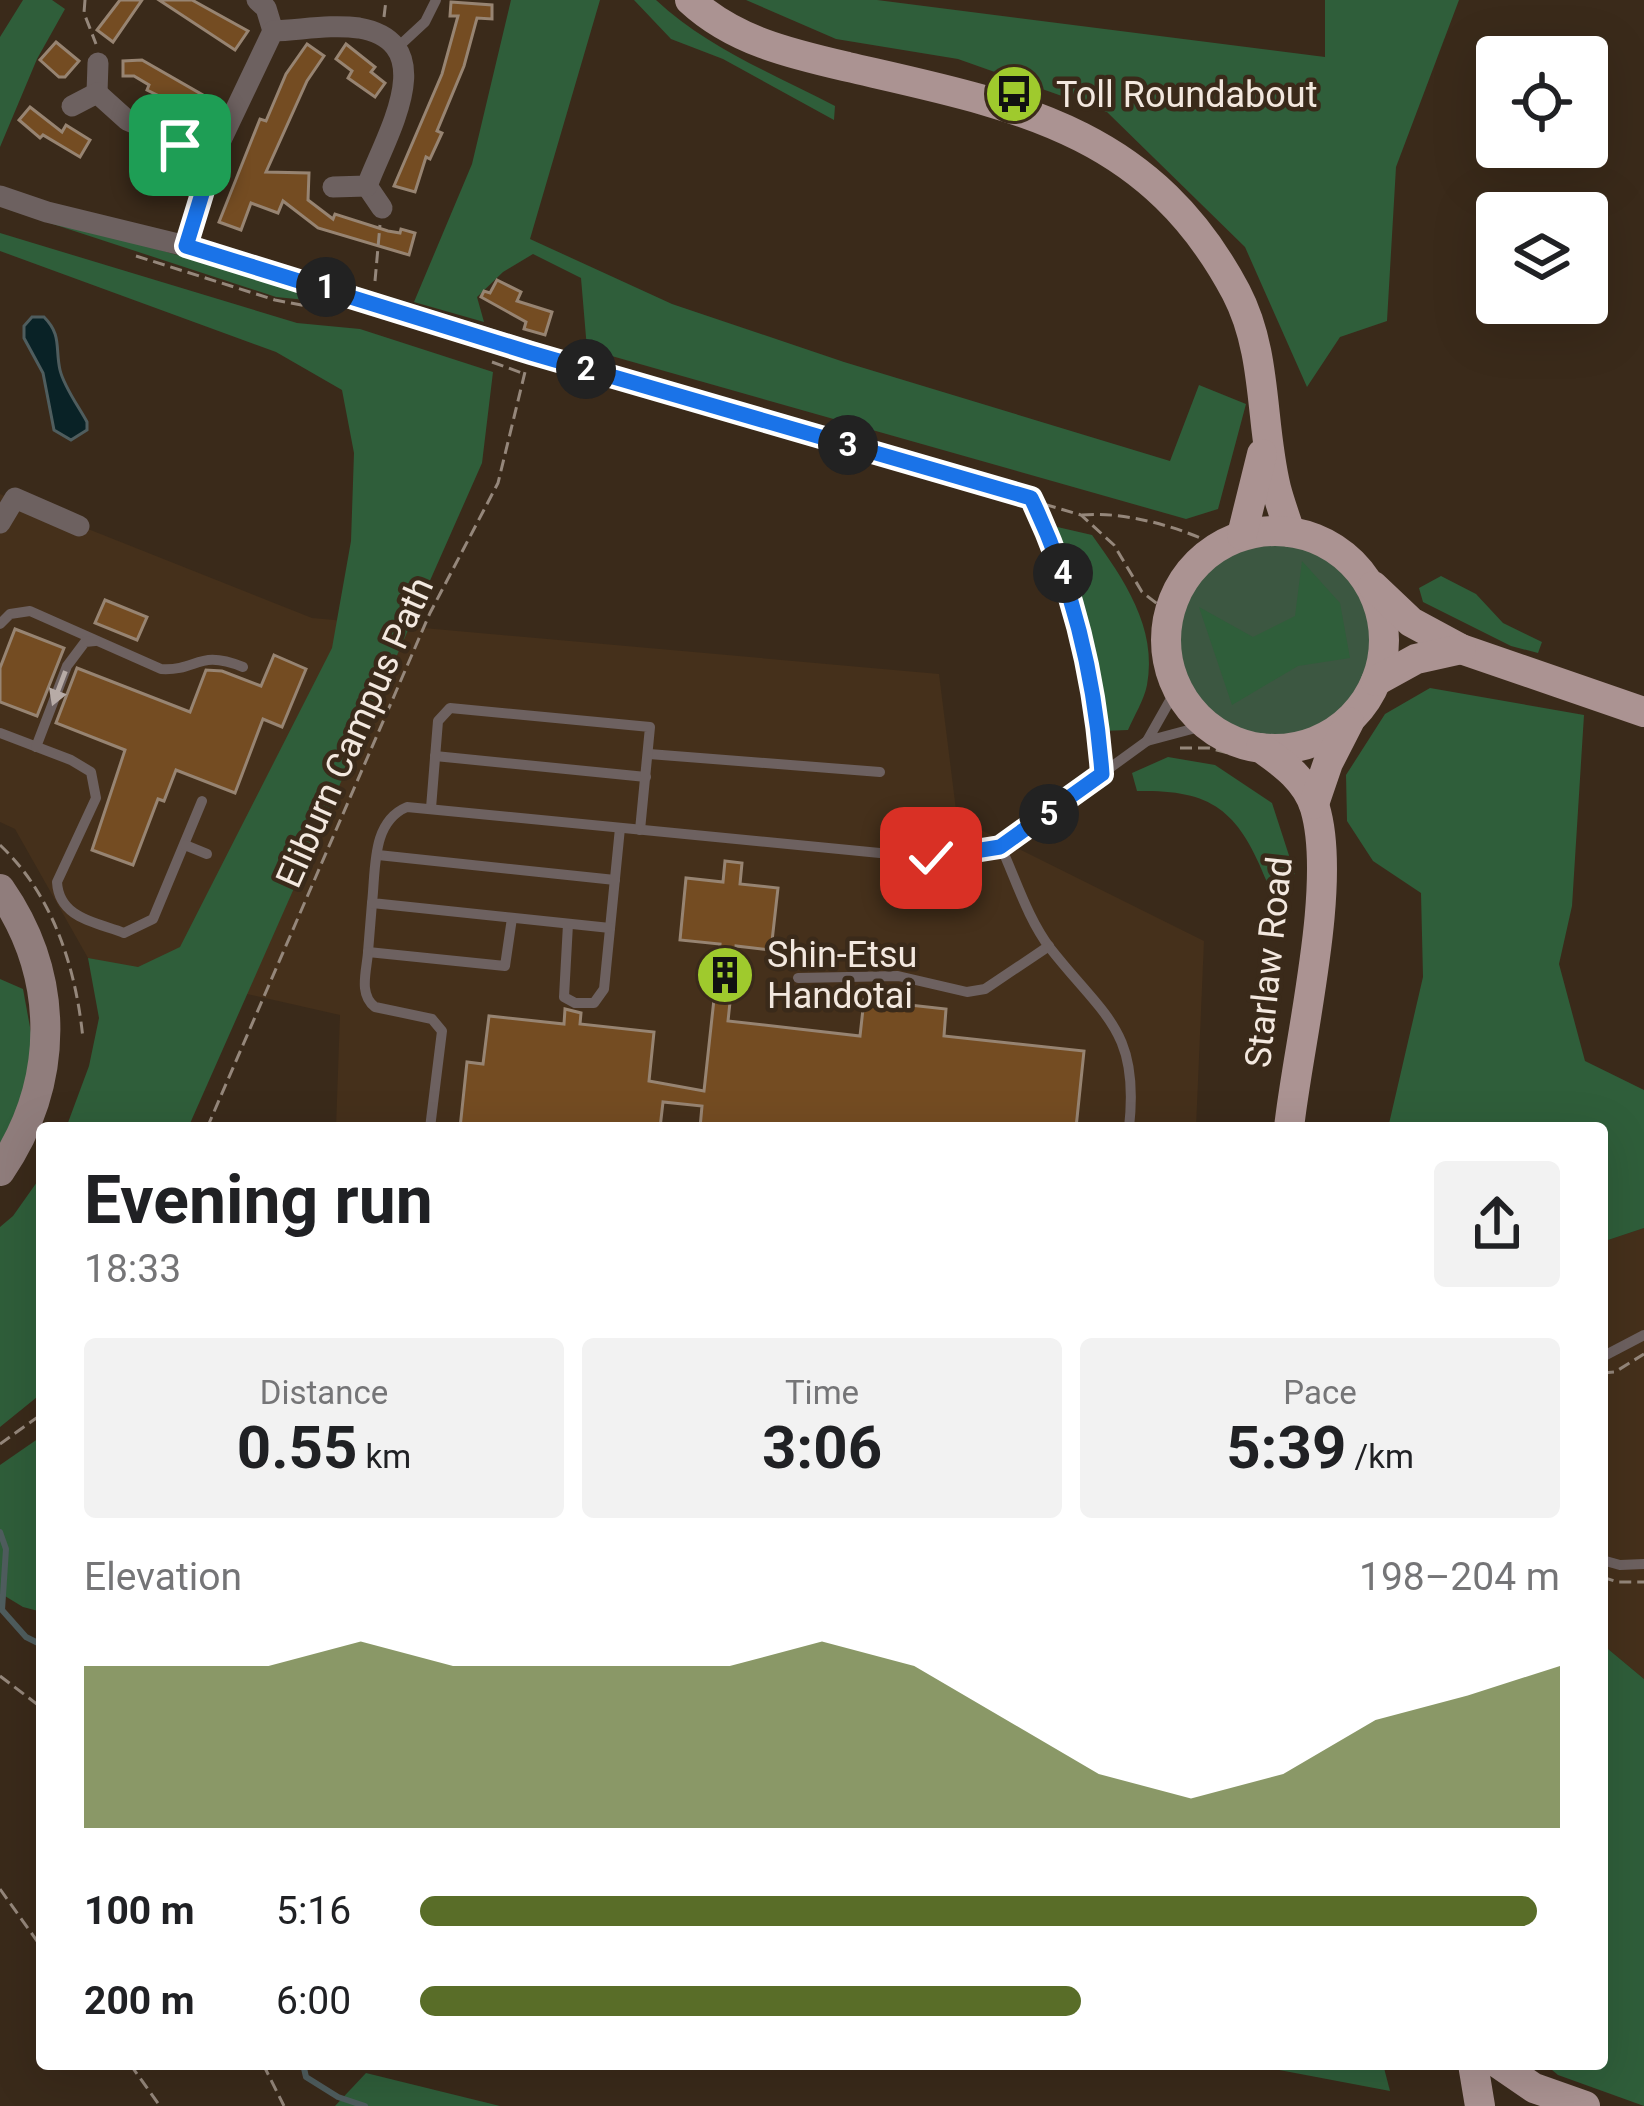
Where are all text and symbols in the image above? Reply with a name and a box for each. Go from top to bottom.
map controls [1476,36,1608,324]
button: locate [1476,36,1608,168]
bus stop icon: Toll Roundabout [983,63,1045,125]
place label: Toll Roundabout [1056,74,1317,116]
pin [129,94,231,196]
icon: arrive [147,112,213,178]
button: layers [1476,192,1608,324]
pin: 1 [296,257,356,317]
text: 1 [317,267,335,306]
pin: 2 [556,339,616,399]
text: 2 [577,349,595,388]
pin: 3 [818,415,878,475]
text: 3 [839,425,857,464]
pin: 4 [1033,543,1093,603]
text: 4 [1054,553,1072,592]
street label: Eliburn Campus Path [268,571,442,894]
one-way arrow [48,670,67,706]
pin: 5 [1019,784,1079,844]
text: 5 [1040,794,1058,833]
pin [880,807,982,909]
icon: check [898,825,964,891]
street label: Starlaw Road [1237,855,1301,1070]
place label: Shin-Etsu Handotai [767,934,917,1017]
building icon: Shin-Etsu Handotai [694,944,756,1006]
button: share [1434,1161,1560,1287]
text: Evening run [84,1162,433,1239]
text: 18:33 [84,1246,181,1292]
text: Distance [260,1373,388,1412]
text: Time [785,1373,859,1412]
text: Pace [1283,1373,1357,1412]
text: 0.55 [237,1412,357,1483]
text: 3:06 [762,1412,882,1483]
text: 5:39 [1226,1412,1346,1483]
text: km [357,1437,411,1476]
text: /km [1346,1437,1414,1476]
text: Elevation [84,1554,242,1600]
text: 198–204 m [1359,1554,1560,1600]
text: 100 m [84,1888,195,1934]
text: 5:16 [276,1888,351,1934]
text: 200 m [84,1978,195,2024]
text: 6:00 [276,1978,351,2024]

